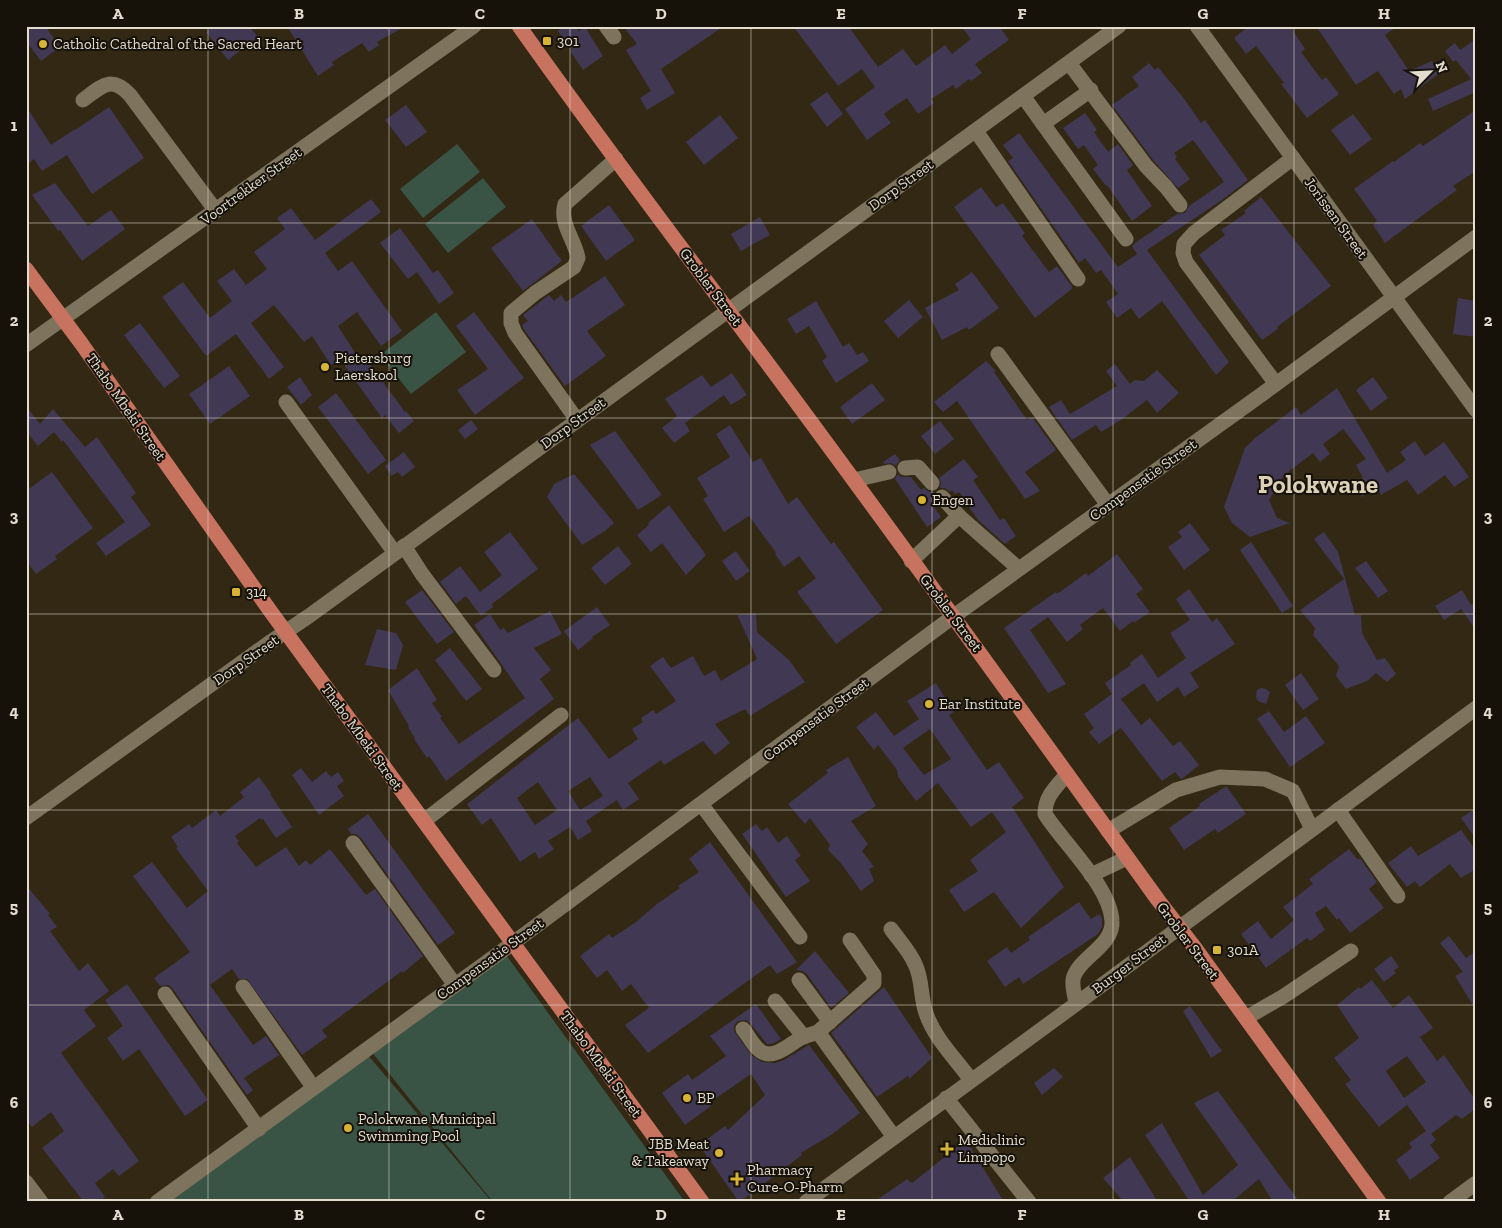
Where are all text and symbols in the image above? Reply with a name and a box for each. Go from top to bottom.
text: A [113,4,124,23]
text: B [294,4,304,23]
text: C [475,4,485,23]
text: D [655,4,667,23]
text: E [836,4,846,23]
text: F [1017,4,1027,23]
text: G [1198,4,1209,23]
text: H [1378,4,1390,23]
place label: 301 [557,32,579,50]
place label: Catholic Cathedral of the Sacred Heart [53,35,302,53]
marker: 301 [541,35,553,47]
marker: Catholic Cathedral of the Sacred Heart [37,38,49,50]
north arrow [1404,48,1454,98]
text: N [1431,59,1451,76]
text: 1 [11,116,18,135]
text: 1 [1485,116,1492,135]
street label: Voortrekker Street [196,143,305,229]
street label: Dorp Street [865,155,937,215]
street label: Jorissen Street [1300,174,1372,263]
street label: Grobler Street [676,245,746,330]
text: 2 [10,311,19,330]
text: 2 [1484,311,1493,330]
place label: Pietersburg Laerskool [335,349,411,384]
street label: Thabo Mbeki Street [82,350,170,465]
marker: Pietersburg Laerskool [319,361,331,373]
street label: Dorp Street [537,393,609,453]
street label: Compensatie Street [1086,435,1200,525]
district label: Polokwane [1258,469,1378,499]
place label: Engen [932,491,974,509]
marker: Engen [916,494,928,506]
text: 3 [10,507,19,526]
text: 3 [1484,507,1493,526]
street label: Grobler Street [916,571,986,656]
place label: 314 [246,583,267,601]
marker: 314 [230,586,242,598]
street label: Dorp Street [210,631,283,689]
street label: Compensatie Street [760,673,873,765]
street label: Thabo Mbeki Street [317,680,407,794]
place label: Ear Institute [939,695,1021,713]
marker: Ear Institute [923,698,935,710]
text: 4 [9,702,19,721]
text: 4 [1483,702,1493,721]
text: 5 [10,898,18,917]
text: 5 [1484,898,1492,917]
street label: Grobler Street [1153,899,1223,984]
street label: Compensatie Street [433,914,547,1004]
street label: Burger Street [1088,930,1170,998]
place label: 301A [1227,941,1259,959]
marker: 301A [1211,944,1223,956]
street label: Thabo Mbeki Street [556,1007,646,1121]
place label: BP [697,1089,715,1107]
marker: BP [681,1092,693,1104]
text: 6 [10,1093,19,1112]
text: 6 [1484,1093,1493,1112]
place label: Polokwane Municipal Swimming Pool [358,1110,496,1145]
marker: Polokwane Municipal Swimming Pool [342,1122,354,1134]
place label: Mediclinic Limpopo [958,1131,1025,1166]
place label: JBB Meat & Takeaway [631,1135,709,1170]
marker: Mediclinic Limpopo [940,1142,954,1156]
marker: JBB Meat & Takeaway [713,1147,725,1159]
place label: Pharmacy Cure-O-Pharm [747,1161,843,1196]
marker: Pharmacy Cure-O-Pharm [731,1173,743,1185]
text: A [113,1205,124,1224]
text: B [294,1205,304,1224]
text: C [475,1205,485,1224]
text: D [655,1205,667,1224]
text: E [836,1205,846,1224]
text: F [1017,1205,1027,1224]
text: G [1198,1205,1209,1224]
text: H [1378,1205,1390,1224]

